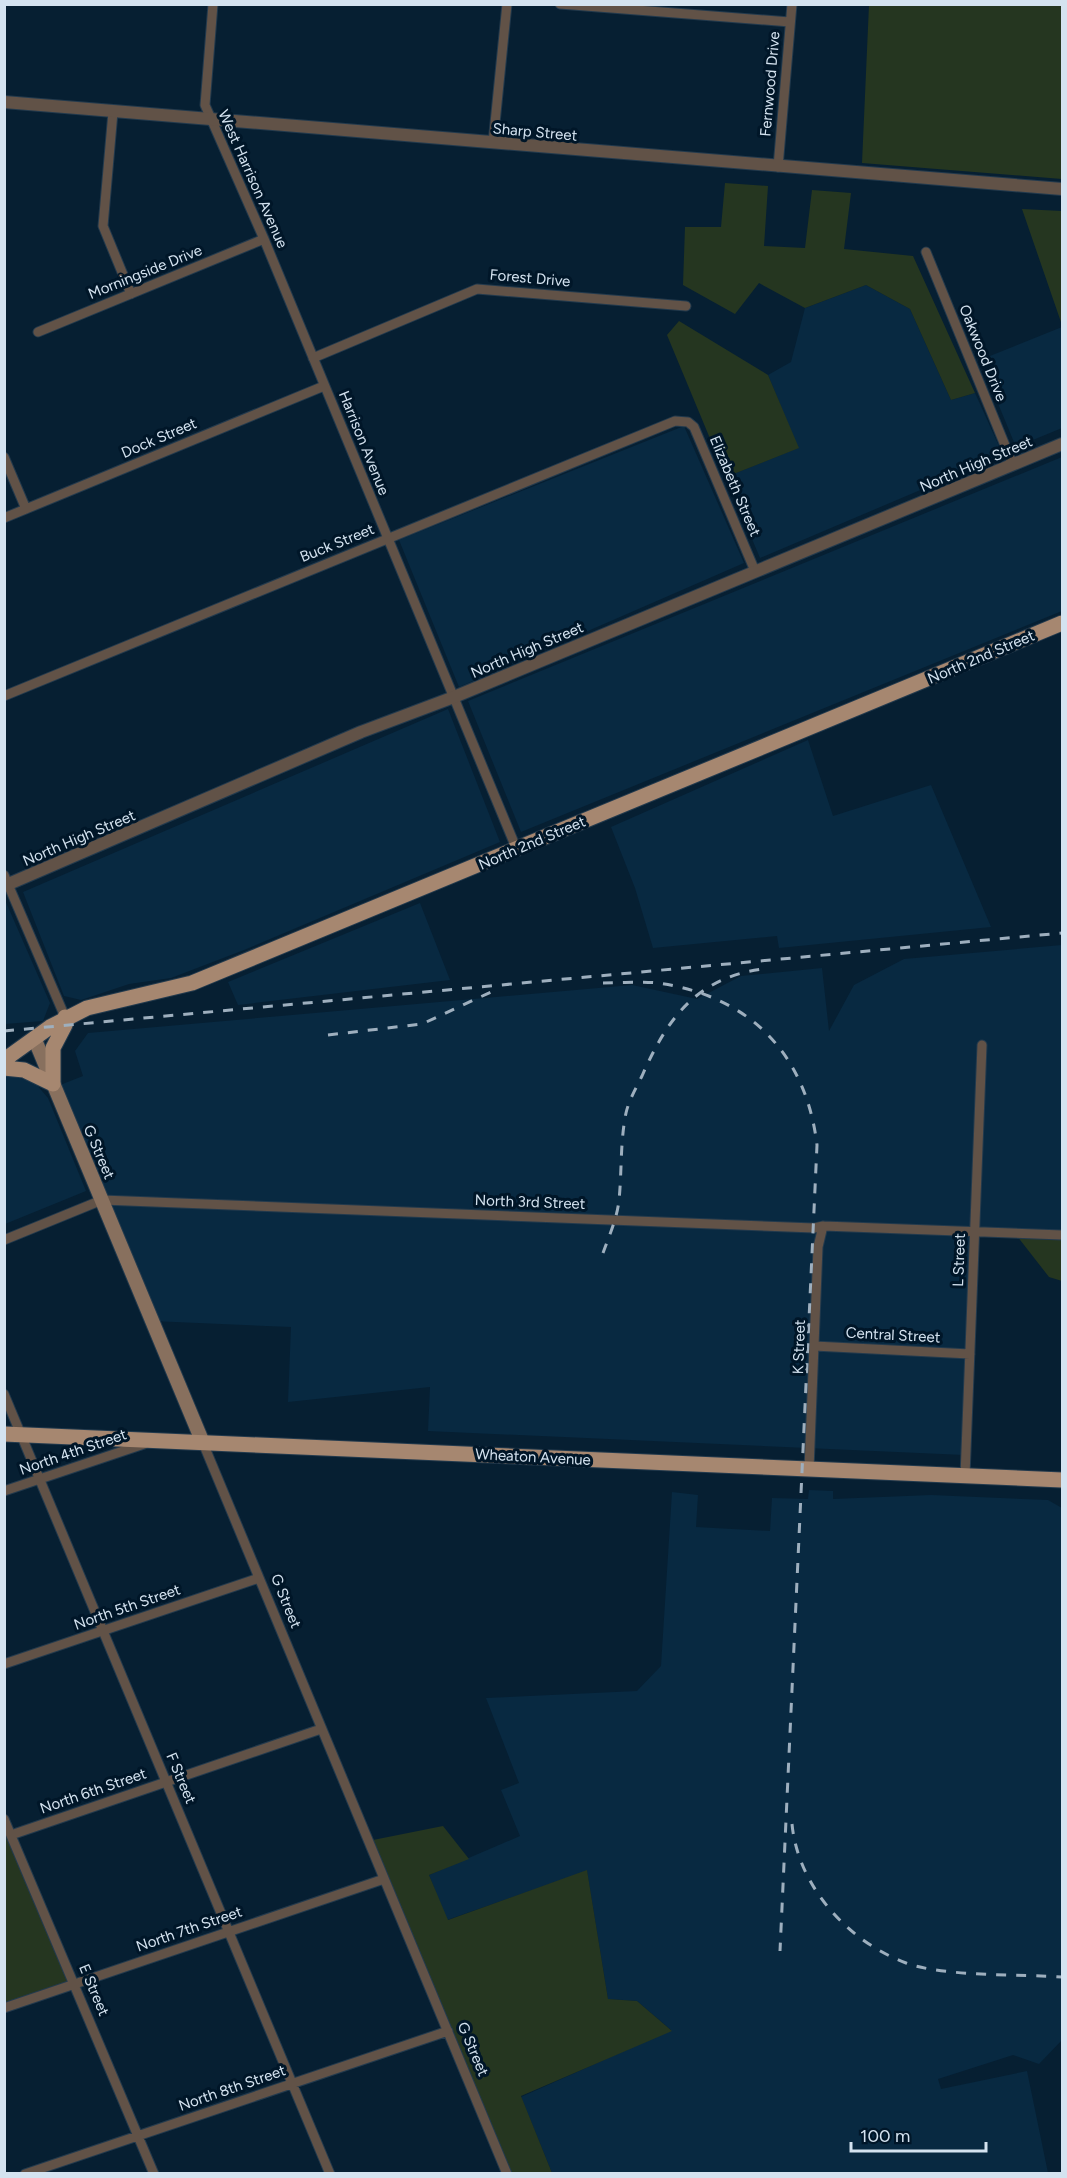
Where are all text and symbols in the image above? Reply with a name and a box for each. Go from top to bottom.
street label: Fernwood Drive [756,31,784,137]
street label: West Harrison Avenue [214,107,292,251]
street label: Sharp Street [492,119,578,145]
street label: Morningside Drive [85,241,205,303]
street label: Forest Drive [489,266,571,290]
street label: Oakwood Drive [955,302,1011,404]
street label: Harrison Avenue [335,388,393,498]
street label: Dock Street [119,414,200,462]
street label: North High Street [917,432,1035,496]
street label: Elizabeth Street [706,433,764,539]
street label: Buck Street [297,520,377,566]
street label: North High Street [468,618,586,682]
street label: North 2nd Street [925,626,1037,688]
street label: North High Street [20,806,138,870]
street label: North 2nd Street [476,812,588,874]
street label: G Street [80,1122,119,1182]
street label: North 3rd Street [474,1191,586,1213]
street label: L Street [949,1233,969,1287]
street label: K Street [789,1319,809,1375]
street label: Central Street [845,1324,941,1346]
street label: North 4th Street [17,1425,129,1479]
street label: Wheaton Avenue [475,1445,591,1469]
street label: G Street [267,1571,305,1631]
street label: North 5th Street [71,1580,183,1634]
street label: F Street [162,1750,200,1807]
street label: North 6th Street [37,1764,149,1818]
street label: North 7th Street [134,1902,245,1956]
street label: E Street [75,1961,113,2019]
street label: G Street [454,2019,493,2079]
street label: North 8th Street [176,2061,288,2115]
scale bar [851,2115,986,2153]
text: 100 m [860,2125,910,2147]

